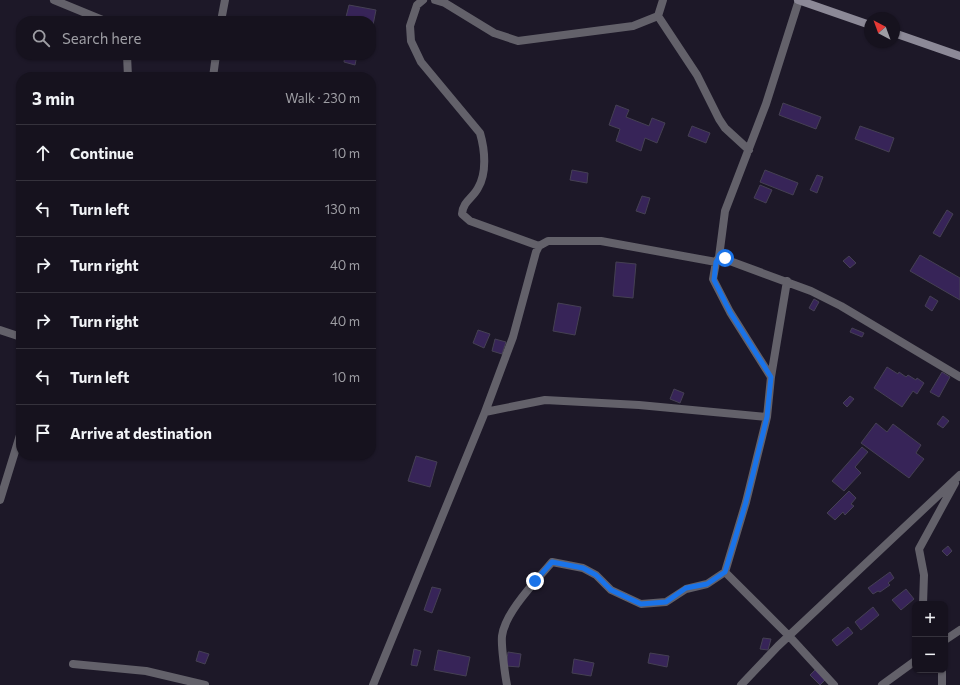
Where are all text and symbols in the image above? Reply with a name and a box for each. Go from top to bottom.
north arrow [864,12,900,48]
search box [16,16,376,60]
icon: search [30,27,52,49]
text: Search here [62,29,141,47]
text: 3 min [32,88,75,109]
text: Walk · 230 m [285,90,360,106]
icon: ahead [32,142,54,164]
text: Continue [70,144,134,162]
text: 10 m [332,145,360,161]
icon: left [32,198,54,220]
text: Turn left [70,200,129,218]
text: 130 m [325,201,360,217]
route start [716,249,734,267]
icon: right [32,254,54,276]
text: Turn right [70,256,139,274]
text: 40 m [330,257,360,273]
icon: right [32,310,54,332]
text: Turn right [70,312,139,330]
text: 40 m [330,313,360,329]
icon: left [32,366,54,388]
text: Turn left [70,368,129,386]
text: 10 m [332,369,360,385]
icon: arrive [32,422,54,444]
text: Arrive at destination [70,424,212,442]
route end [526,572,544,590]
map controls [912,601,948,673]
button: + [912,601,948,637]
button: − [912,637,948,673]

